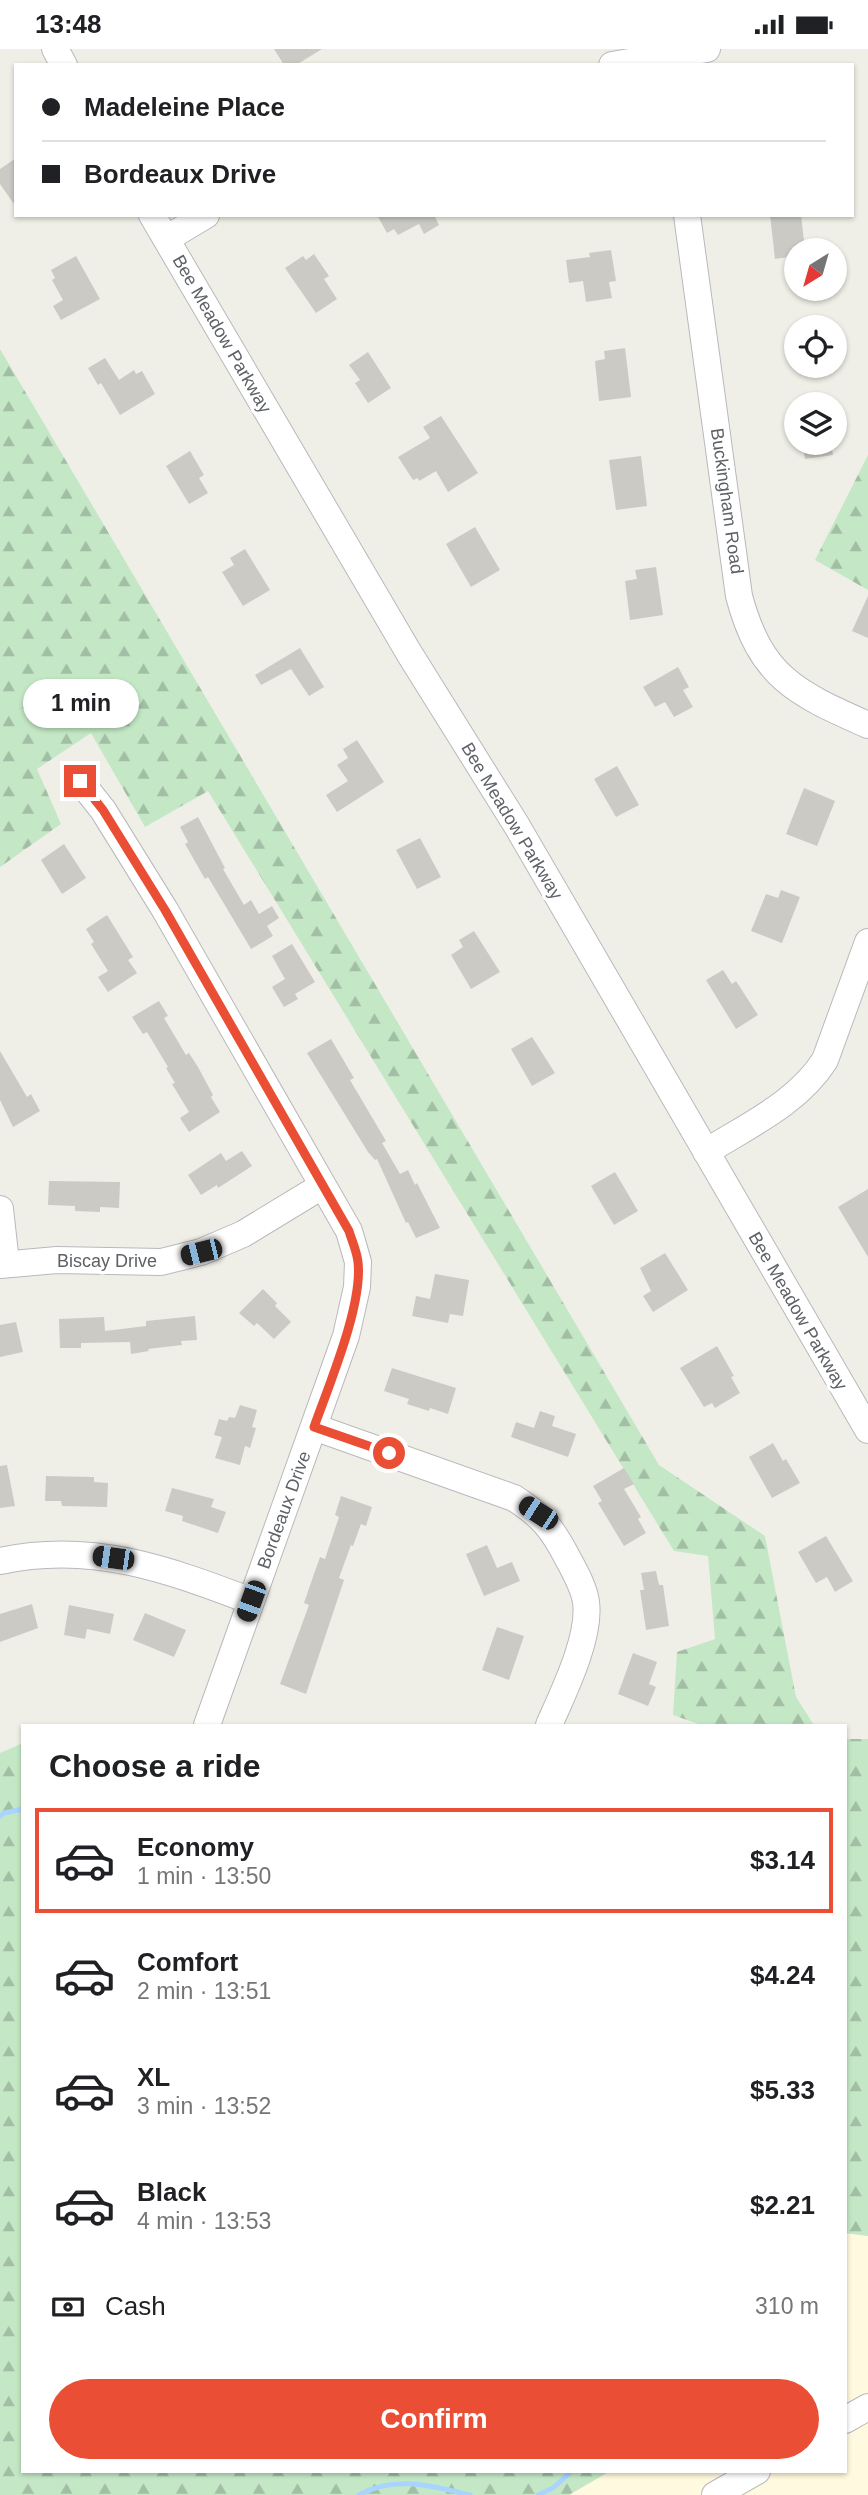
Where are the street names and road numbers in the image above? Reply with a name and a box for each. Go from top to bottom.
street label: Bee Meadow Parkway [169,251,275,417]
street label: Buckingham Road [707,427,747,575]
street label: Bee Meadow Parkway [457,739,567,903]
street label: Bee Meadow Parkway [745,1228,851,1394]
street label: Biscay Drive [57,1251,157,1271]
street label: Bordeaux Drive [253,1448,315,1572]

